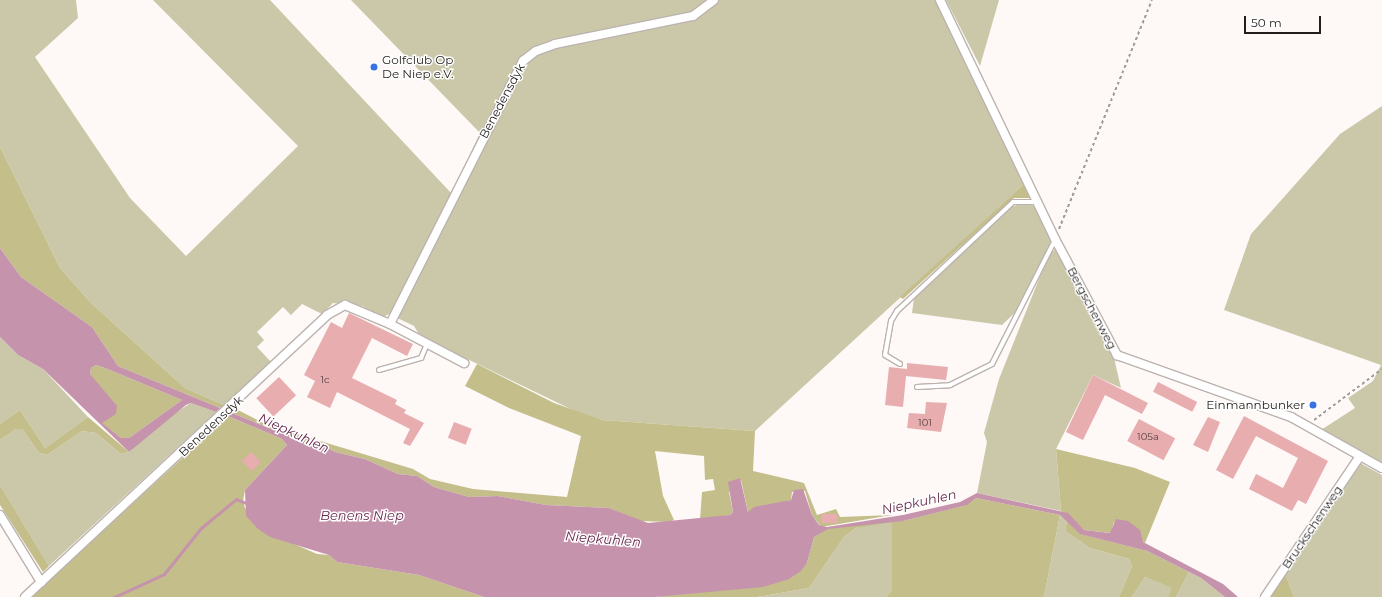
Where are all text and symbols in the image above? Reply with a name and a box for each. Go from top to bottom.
scale bar [1246,8,1323,34]
text: 50 m [1251,15,1282,30]
place label: Golfclub Op De Niep e.V. [382,53,454,81]
street label: Benedensdyk [476,61,528,141]
marker: Golfclub Op De Niep e.V. [369,62,379,72]
street label: Bergschenweg [1064,264,1120,352]
house number: 1c [320,374,330,386]
street label: Benedensdyk [176,393,246,459]
place label: Einmannbunker [1206,398,1305,412]
marker: Einmannbunker [1308,400,1318,410]
water label: Niepkuhlen [256,410,332,456]
house number: 101 [918,417,932,429]
house number: 105a [1137,431,1159,443]
street label: Bruckschenweg [1279,483,1345,571]
water label: Niepkuhlen [880,486,958,518]
water label: Benens Niep [320,507,404,523]
water label: Niepkuhlen [564,528,642,550]

